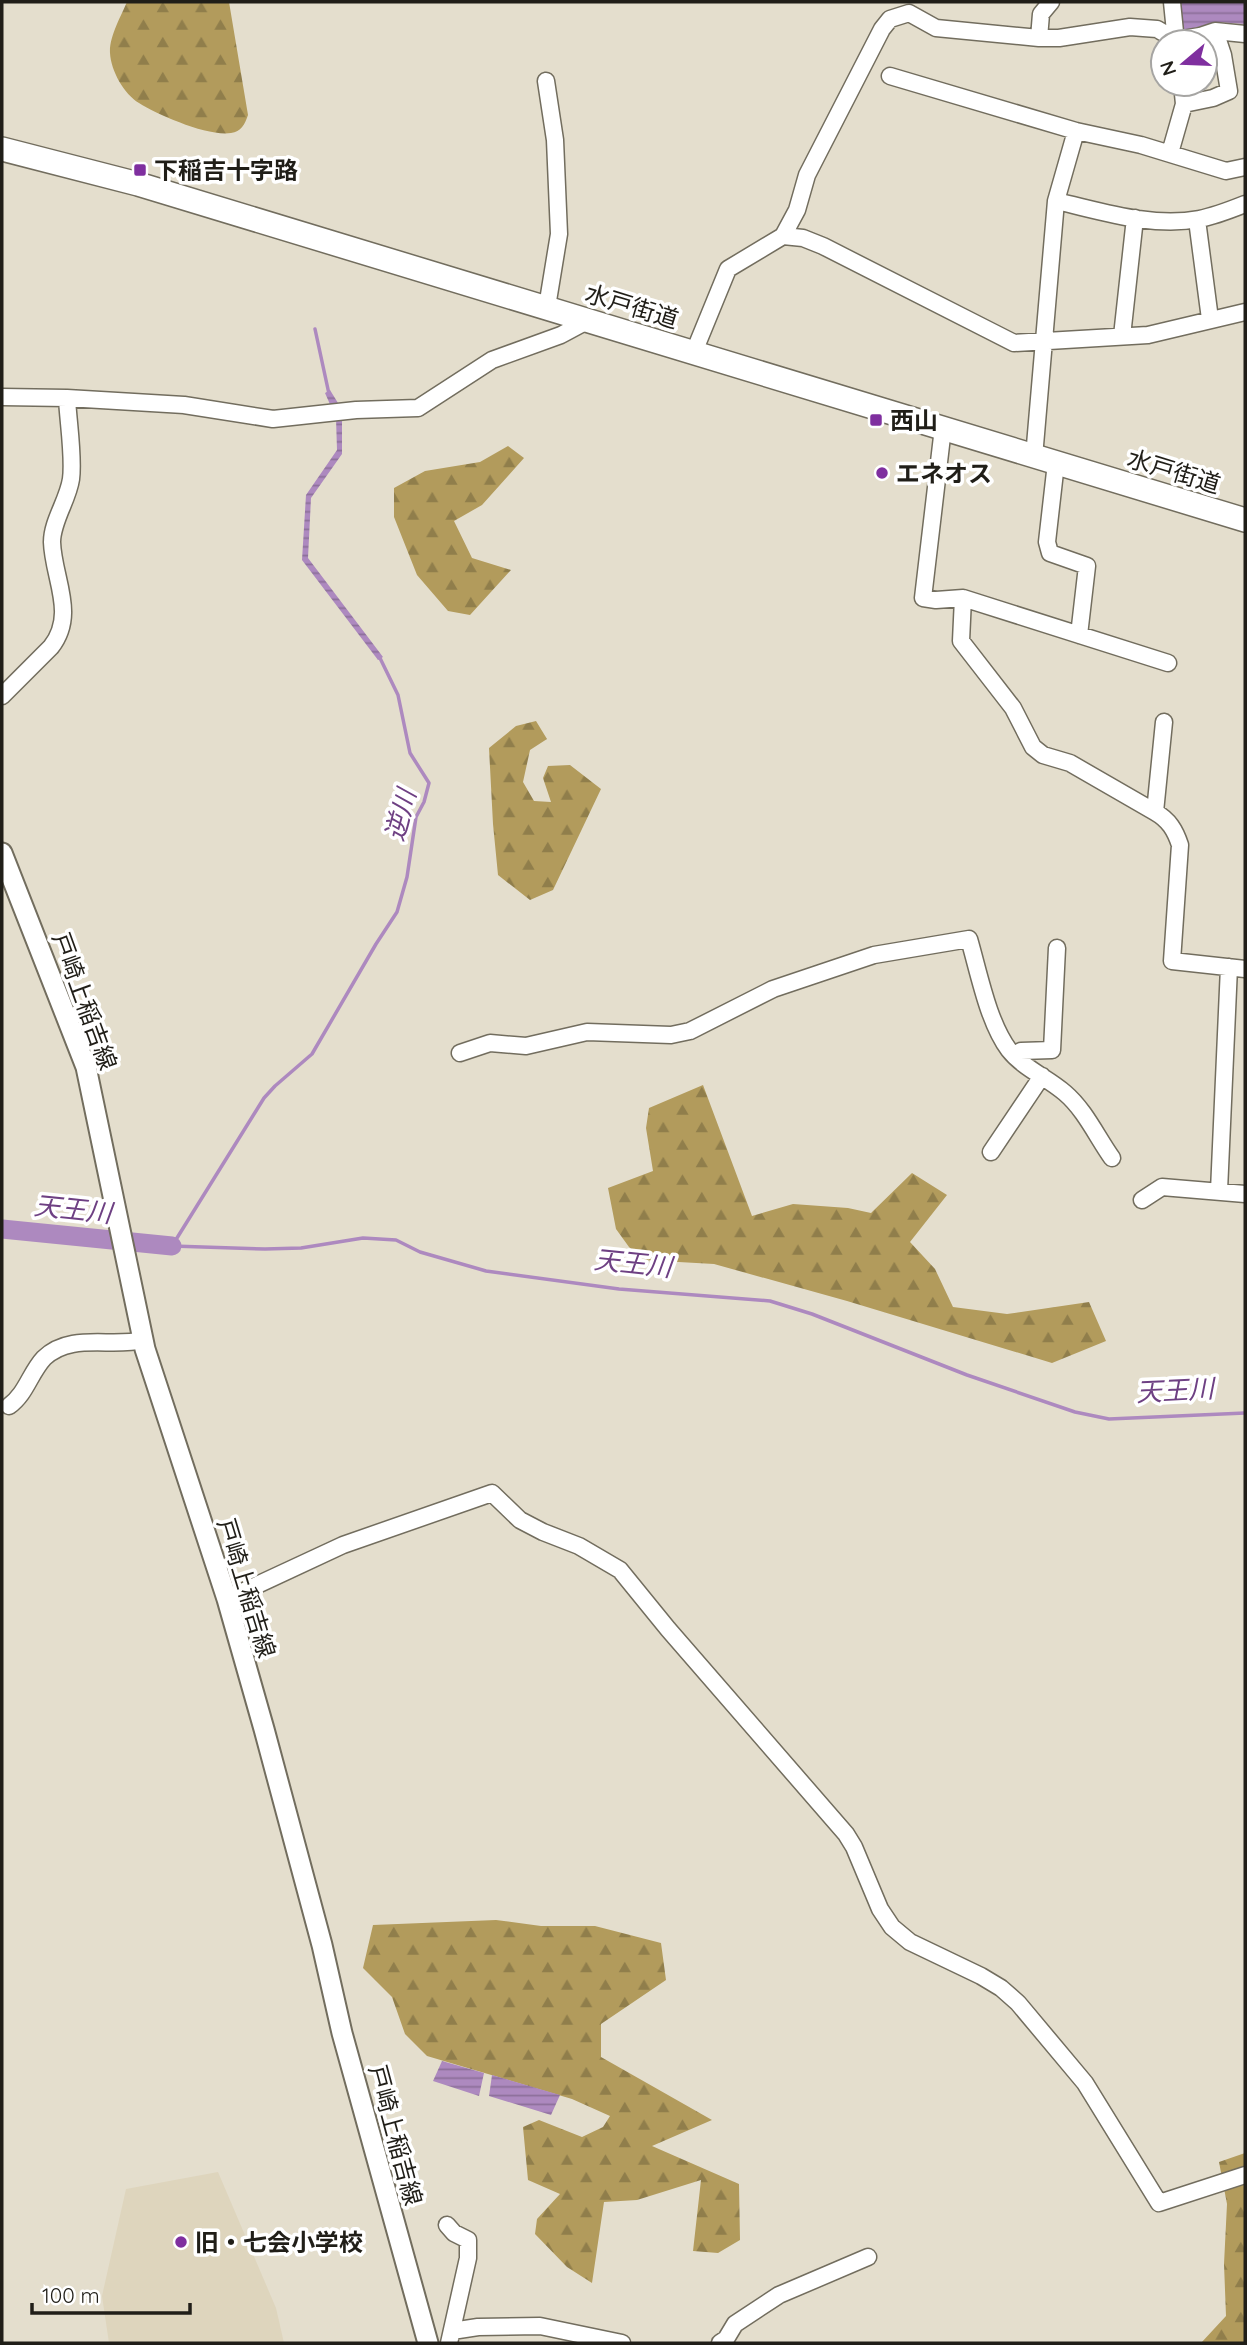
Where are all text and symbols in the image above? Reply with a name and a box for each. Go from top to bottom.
north arrow [1149,28,1219,98]
text: N [1154,58,1182,79]
place label: 下稲吉十字路 [154,155,298,185]
marker: 下稲吉十字路 [132,162,148,178]
street label: 水戸街道 [582,278,682,334]
place label: 西山 [890,405,938,435]
marker: 西山 [868,412,884,428]
street label: 水戸街道 [1124,443,1224,499]
place label: エネオス [896,458,992,488]
marker: エネオス [874,465,890,481]
water label: 逆川 [377,783,423,844]
street label: 戸崎上稲吉線 [46,928,124,1074]
water label: 天王川 [32,1189,116,1230]
water label: 天王川 [592,1243,676,1284]
water label: 天王川 [1135,1371,1218,1409]
street label: 戸崎上稲吉線 [212,1515,282,1661]
street label: 戸崎上稲吉線 [363,2062,429,2208]
place label: 旧・七会小学校 [195,2227,363,2257]
marker: 旧・七会小学校 [173,2234,189,2250]
scale bar [32,2272,189,2316]
text: 100 m [42,2282,100,2308]

